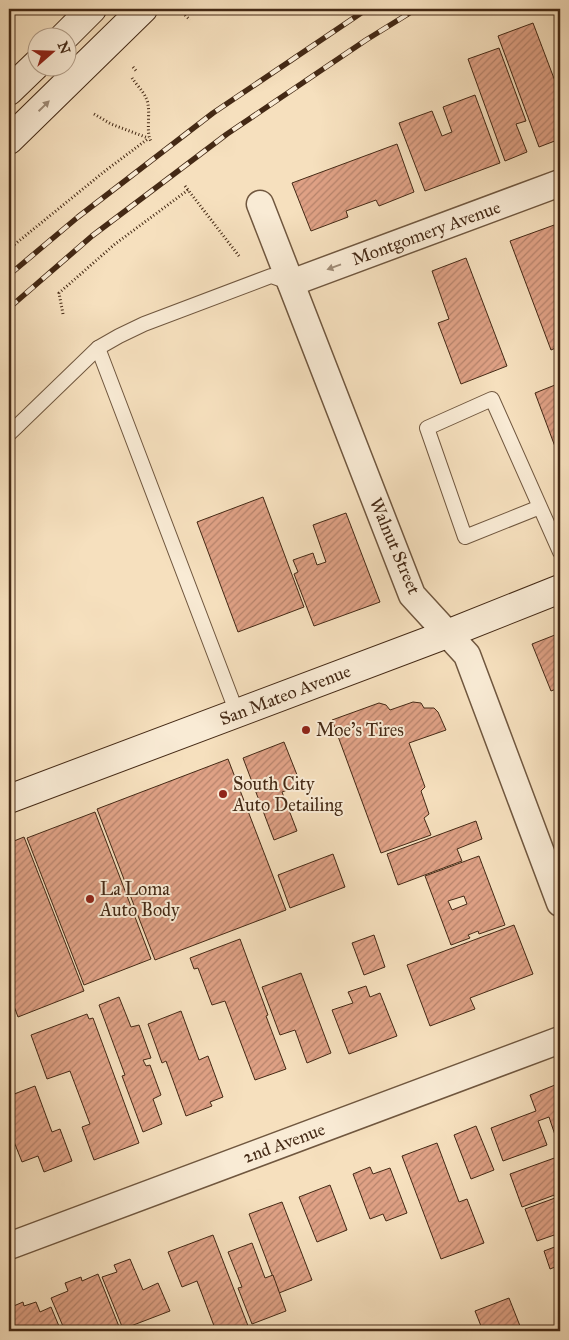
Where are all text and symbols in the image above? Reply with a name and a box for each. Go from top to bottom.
north arrow [28,28,78,78]
text: N [54,39,74,56]
one-way arrow [37,100,49,112]
street label: Montgomery Avenue [349,196,504,271]
one-way arrow [326,263,341,271]
street label: Walnut Street [365,494,425,598]
street label: San Mateo Avenue [216,660,354,730]
place label: Moe's Tires [316,719,404,741]
marker: Moe's Tires [300,724,312,736]
place label: South City Auto Detailing [232,773,343,817]
marker: South City Auto Detailing [217,788,229,800]
place label: La Loma Auto Body [99,878,180,921]
marker: La Loma Auto Body [84,893,96,905]
street label: 2nd Avenue [240,1118,328,1168]

